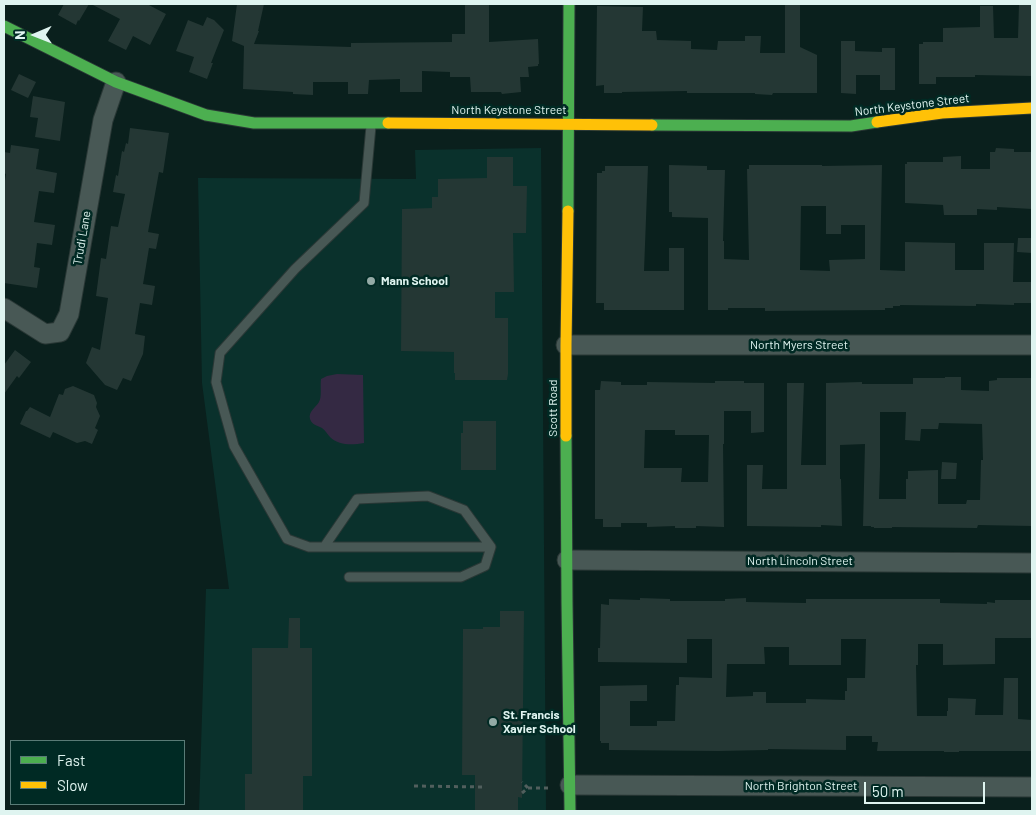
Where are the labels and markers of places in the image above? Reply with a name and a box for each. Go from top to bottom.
place label: Mann School [381,274,448,288]
marker: Mann School [365,275,377,287]
place label: St. Francis Xavier School [503,708,576,736]
marker: St. Francis Xavier School [487,716,499,728]

